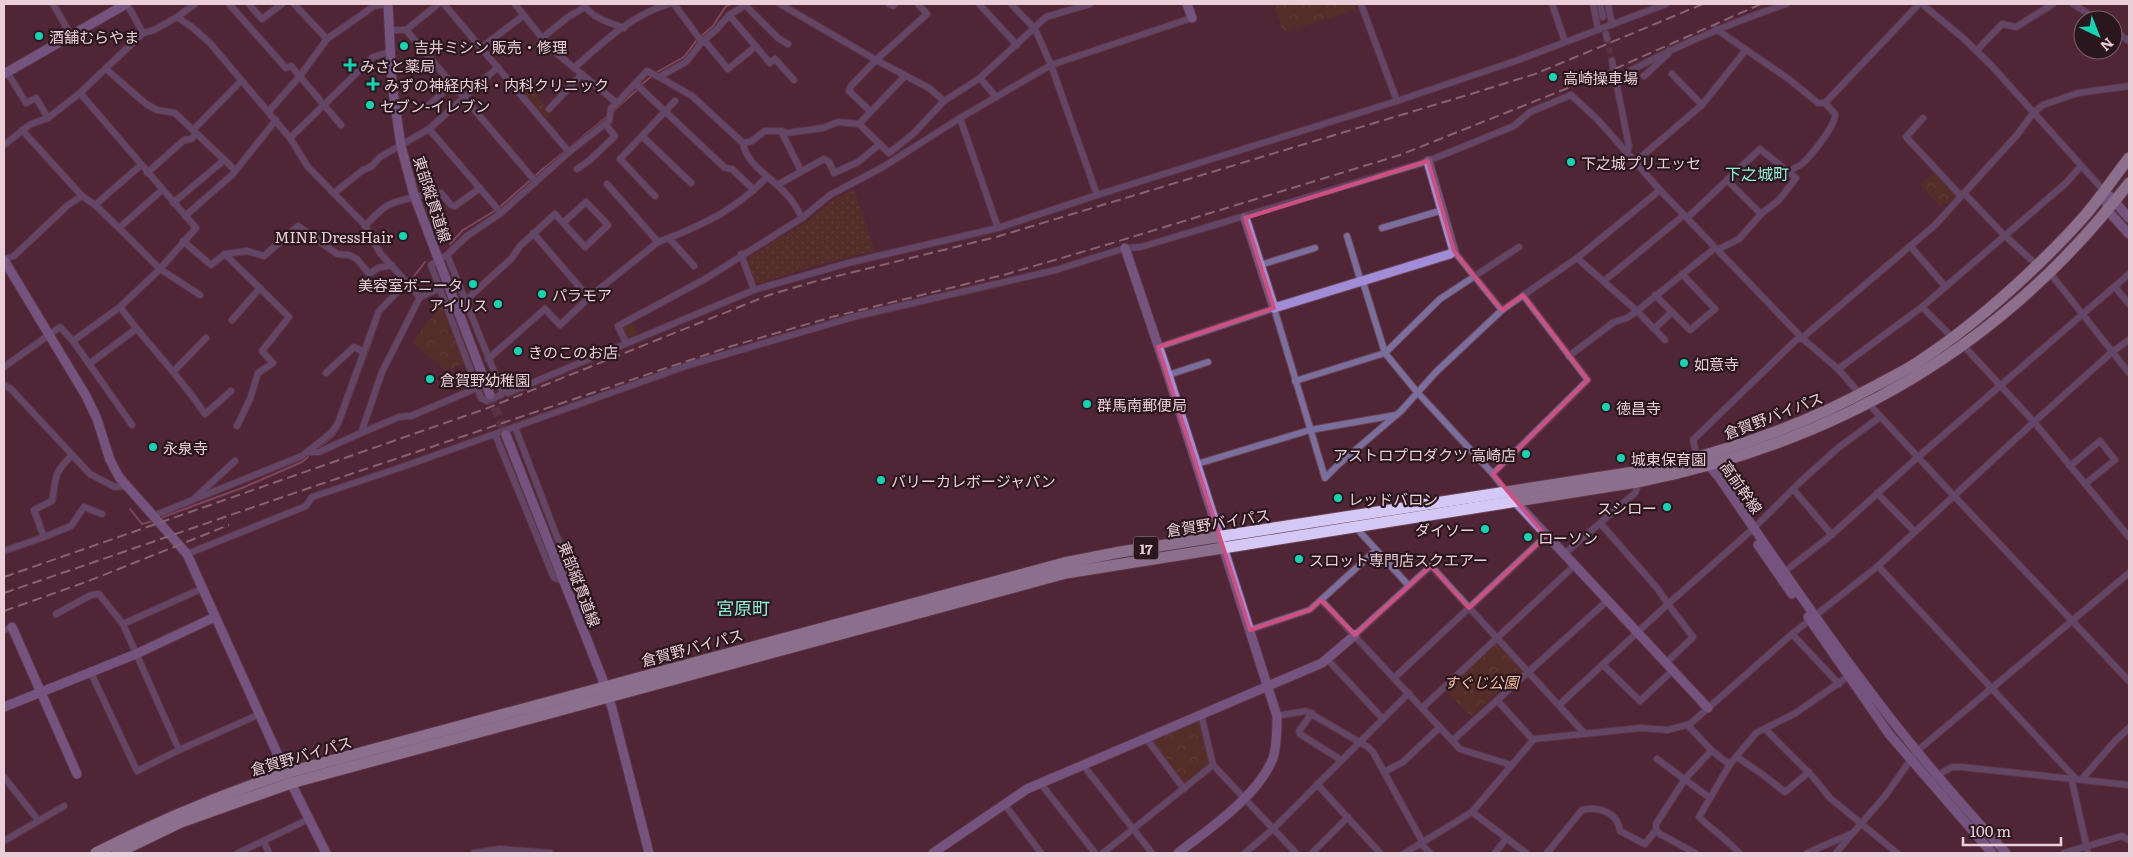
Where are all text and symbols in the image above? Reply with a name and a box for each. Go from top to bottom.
north arrow [2073,10,2123,60]
place label: 酒舗むらやま [49,25,139,48]
marker: 酒舗むらやま [33,30,45,42]
text: N [2096,34,2119,57]
place label: 吉井ミシン 販売・修理 [414,35,567,58]
marker: 吉井ミシン 販売・修理 [398,40,410,52]
place label: みさと薬局 [360,54,435,77]
marker: みさと薬局 [344,59,356,71]
place label: 高崎操車場 [1563,66,1638,89]
marker: 高崎操車場 [1547,71,1559,83]
place label: みずの神経内科・内科クリニック [384,73,609,96]
marker: みずの神経内科・内科クリニック [366,77,380,91]
place label: セブン-イレブン [380,94,490,117]
marker: セブン-イレブン [364,99,376,111]
place label: 下之城プリエッセ [1581,151,1701,174]
street label: 東部縦貫道線 [408,153,458,245]
marker: 下之城プリエッセ [1565,156,1577,168]
district label: 下之城町 [1725,161,1789,185]
place label: MINE DressHair [274,225,393,248]
marker: MINE DressHair [397,230,409,242]
place label: 美容室ボニータ [358,273,463,296]
marker: 美容室ボニータ [467,278,479,290]
place label: パラモア [552,283,612,306]
marker: パラモア [536,288,548,300]
place label: アイリス [429,293,488,316]
marker: アイリス [492,298,504,310]
place label: きのこのお店 [528,340,618,363]
marker: きのこのお店 [512,345,524,357]
place label: 如意寺 [1694,352,1739,375]
marker: 如意寺 [1678,357,1690,369]
place label: 倉賀野幼稚園 [440,368,530,391]
marker: 倉賀野幼稚園 [424,373,436,385]
street label: 倉賀野バイパス [1720,386,1826,444]
place label: 群馬南郵便局 [1097,393,1187,416]
place label: 徳昌寺 [1616,396,1661,419]
marker: 群馬南郵便局 [1081,398,1093,410]
marker: 徳昌寺 [1600,401,1612,413]
place label: 永泉寺 [163,436,208,459]
marker: 永泉寺 [147,441,159,453]
place label: アストロプロダクツ 高崎店 [1333,443,1516,466]
place label: 城東保育園 [1631,447,1706,470]
marker: アストロプロダクツ 高崎店 [1520,448,1532,460]
marker: 城東保育園 [1615,452,1627,464]
street label: 高前幹線 [1715,456,1769,518]
place label: バリーカレボージャパン [891,469,1056,492]
marker: バリーカレボージャパン [875,474,887,486]
place label: レッドバロン [1348,487,1438,510]
marker: レッドバロン [1332,492,1344,504]
place label: スシロー [1597,496,1657,519]
marker: スシロー [1661,501,1673,513]
street label: 倉賀野バイパス [1164,502,1272,542]
place label: ダイソー [1415,518,1475,541]
marker: ダイソー [1479,523,1491,535]
place label: ローソン [1538,526,1598,549]
marker: ローソン [1522,531,1534,543]
road number: 17 [1134,536,1158,560]
street label: 東部縦貫道線 [553,538,607,630]
place label: スロット専門店スクエアー [1309,548,1488,571]
marker: スロット専門店スクエアー [1293,553,1305,565]
district label: 宮原町 [716,594,770,621]
street label: 倉賀野バイパス [638,622,746,672]
park label: すぐじ公園 [1443,670,1520,693]
street label: 倉賀野バイパス [248,730,354,780]
scale bar [1963,814,2060,846]
text: 100 m [1970,819,2011,842]

